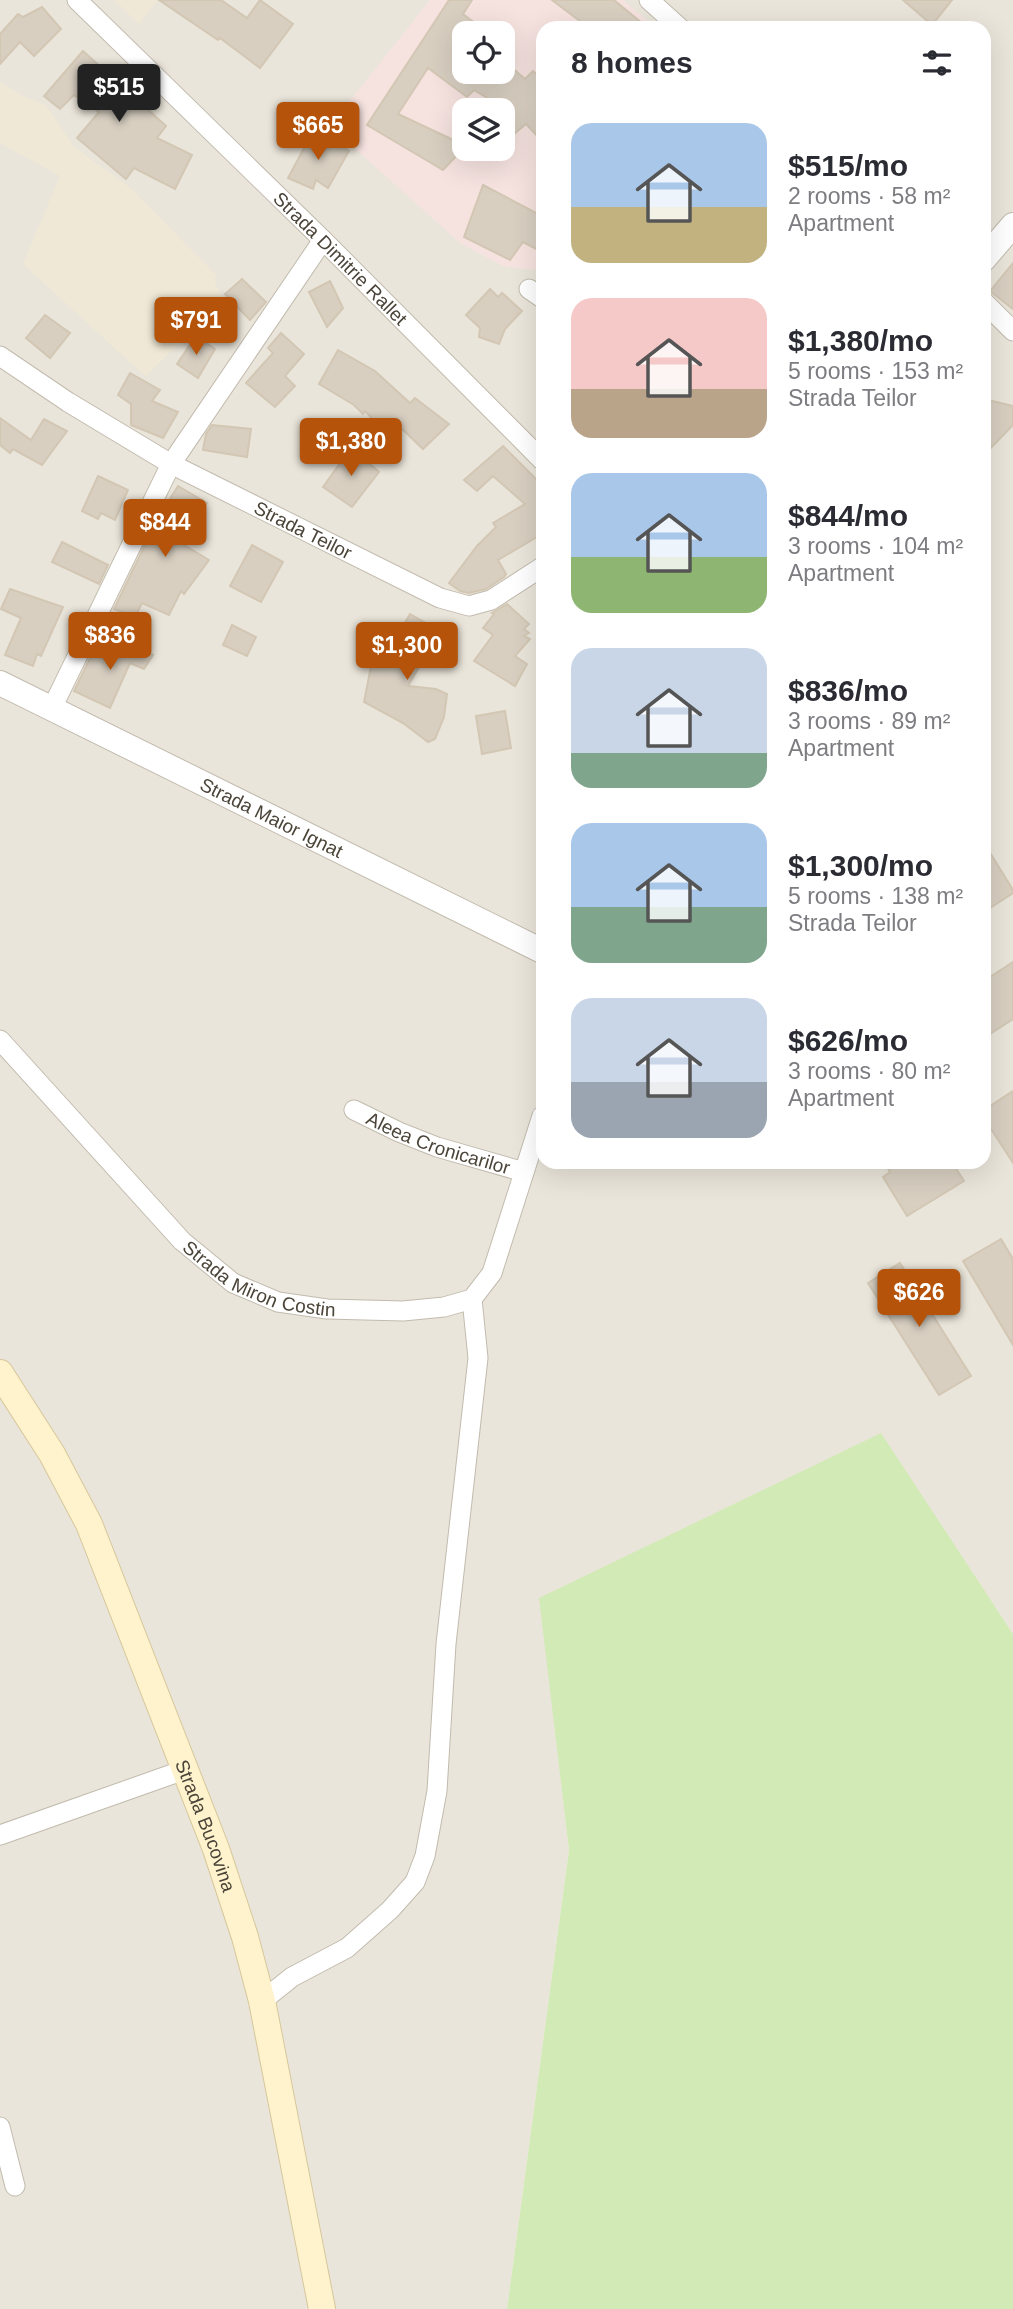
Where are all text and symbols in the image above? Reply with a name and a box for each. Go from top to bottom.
map controls [452,21,515,161]
button: locate [452,21,515,84]
icon: filters [918,44,956,82]
text: 8 homes [571,46,693,79]
pin: $515 [78,64,160,124]
text: $515 [93,74,145,100]
button: layers [452,98,515,161]
pin: $665 [277,102,359,162]
text: $665 [292,112,344,138]
text: $515/mo [788,149,908,182]
icon: home [627,151,711,235]
text: 2 rooms · 58 m² [788,183,950,209]
street label: Strada Dimitrie Rallet [269,188,412,330]
text: Apartment [788,210,894,236]
pin: $791 [155,298,237,357]
text: $791 [170,307,222,333]
text: $1,380/mo [788,324,933,357]
icon: home [627,326,711,410]
text: 5 rooms · 153 m² [788,358,963,384]
text: Strada Teilor [788,385,917,411]
pin: $1,380 [294,419,408,478]
text: $1,380 [316,428,386,454]
street label: Strada Teilor [251,497,356,564]
text: $844/mo [788,499,908,532]
pin: $844 [124,500,206,559]
icon: home [627,501,711,585]
text: $844 [139,509,191,535]
text: 3 rooms · 104 m² [788,533,963,559]
text: Apartment [788,560,894,586]
pin: $836 [69,612,151,672]
text: $836 [84,622,136,648]
pin: $1,300 [350,622,464,682]
text: $1,300 [372,632,442,658]
text: $836/mo [788,674,908,707]
icon: home [627,676,711,760]
text: 3 rooms · 89 m² [788,708,950,734]
text: Apartment [788,735,894,761]
street label: Strada Maior Ignat [197,774,347,862]
text: $1,300/mo [788,849,933,882]
icon: home [627,851,711,935]
text: 5 rooms · 138 m² [788,883,963,909]
text: Strada Teilor [788,910,917,936]
text: $626/mo [788,1024,908,1057]
icon: home [627,1026,711,1110]
text: 3 rooms · 80 m² [788,1058,950,1084]
text: Apartment [788,1085,894,1111]
street label: Aleea Cronicarilor [363,1108,513,1179]
street label: Strada Miron Costin [179,1236,336,1320]
pin: $626 [878,1270,960,1329]
text: $626 [893,1279,945,1305]
street label: Strada Bucovina [171,1757,240,1895]

